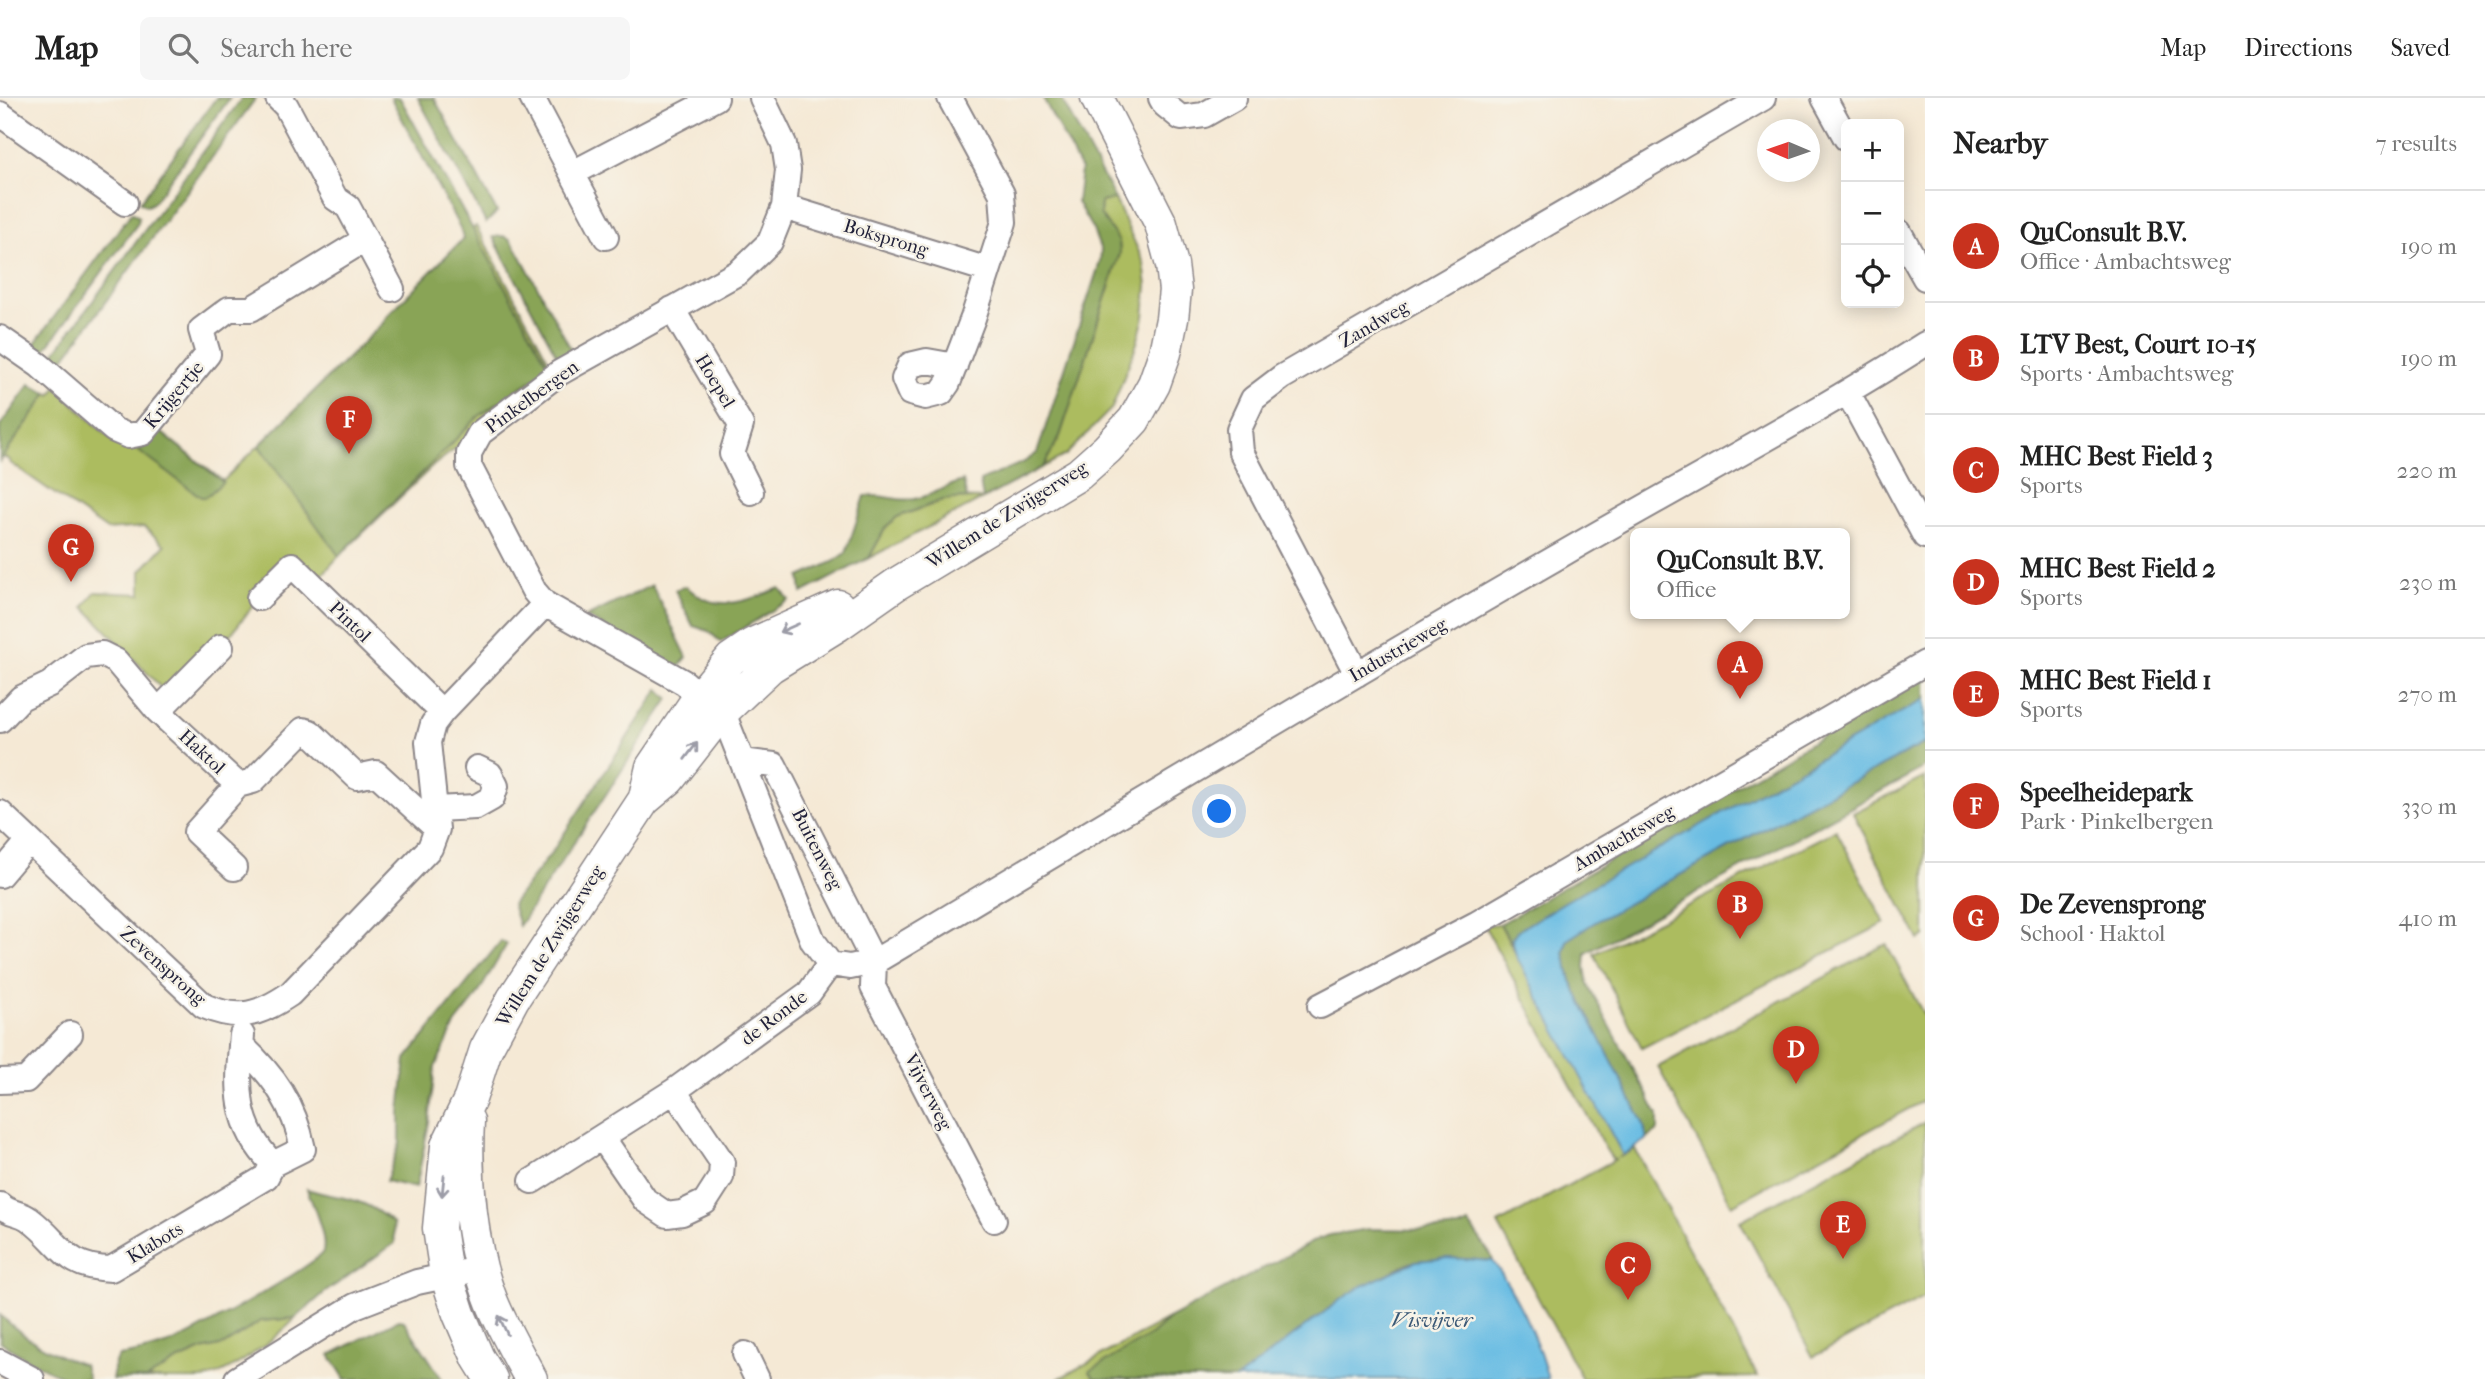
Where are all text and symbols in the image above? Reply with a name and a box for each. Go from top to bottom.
search box [140,17,630,80]
text: Map [35,29,98,68]
icon: search [164,29,202,67]
text: Search here [220,33,352,64]
text: Map [2160,34,2206,62]
text: Directions [2244,34,2352,62]
text: Saved [2390,34,2450,62]
north arrow [1757,119,1820,182]
map controls [1841,119,1904,308]
button: + [1841,119,1904,182]
text: Nearby [1953,126,2048,161]
text: 7 results [2376,130,2457,157]
button: − [1841,182,1904,245]
street label: Boksprong [841,215,932,262]
text: QuConsult B.V. [2020,217,2187,248]
text: A [1969,233,1983,260]
text: 190 m [2400,233,2457,260]
button: locate [1841,245,1904,308]
text: Office · Ambachtsweg [2020,248,2231,275]
street label: Zandweg [1336,295,1413,353]
text: LTV Best, Court 10-15 [2020,329,2256,360]
text: B [1969,345,1983,372]
text: 190 m [2400,345,2457,372]
street label: Hoepel [690,350,740,412]
street label: Pinkelbergen [481,356,583,438]
street label: Krijgertje [140,357,208,433]
text: Sports · Ambachtsweg [2020,360,2233,387]
pin: F [326,396,372,454]
text: MHC Best Field 3 [2020,441,2213,472]
street label: Willem de Zwijgerweg [922,456,1092,574]
text: C [1968,457,1984,484]
text: 220 m [2397,457,2457,484]
text: Sports [2020,472,2082,499]
pin: G [48,524,94,582]
popup [1630,528,1850,619]
text: QuConsult B.V. [1657,545,1823,576]
text: MHC Best Field 2 [2020,553,2216,584]
text: D [1967,569,1985,596]
text: 230 m [2399,569,2457,596]
text: Office [1657,576,1716,603]
text: Sports [2020,584,2082,611]
street label: Pintol [325,597,375,647]
street label: Industrieweg [1345,613,1452,687]
one-way arrow [779,622,801,635]
pin: A [1717,641,1763,699]
text: MHC Best Field 1 [2020,665,2212,696]
text: E [1969,681,1983,708]
text: 270 m [2397,681,2457,708]
text: Sports [2020,696,2082,723]
street label: Haktol [174,725,230,779]
one-way arrow [684,742,699,761]
text: Speelheidepark [2020,777,2193,808]
text: F [1970,793,1982,820]
text: 330 m [2401,793,2457,820]
your location [1202,794,1236,828]
street label: Ambachtsweg [1569,800,1679,876]
street label: Buitenweg [787,804,847,894]
text: Park · Pinkelbergen [2020,808,2213,835]
street label: Willem de Zwijgerweg [491,861,609,1031]
pin: B [1717,881,1763,939]
text: De Zevensprong [2020,889,2205,920]
text: G [1968,905,1984,932]
text: 410 m [2399,905,2457,932]
text: School · Haktol [2020,920,2166,947]
street label: Zevensprong [116,922,211,1011]
street label: de Ronde [736,986,812,1050]
pin: D [1773,1026,1819,1084]
street label: Vijverweg [899,1049,957,1135]
one-way arrow [436,1175,449,1197]
pin: E [1820,1201,1866,1259]
street label: Klabots [123,1218,187,1268]
pin: C [1605,1242,1651,1300]
water label: Visvijver [1392,1308,1474,1332]
one-way arrow [496,1315,510,1336]

